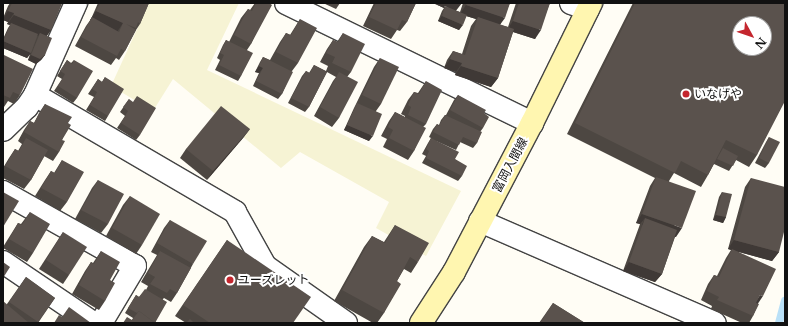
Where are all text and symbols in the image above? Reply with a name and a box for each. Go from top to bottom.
north arrow [732,16,772,56]
text: N [752,35,769,52]
place label: いなげや [694,87,742,101]
marker: いなげや [681,89,691,99]
street label: 富岡入間線 [490,135,530,195]
place label: ユーズレット [238,273,310,287]
marker: ユーズレット [225,275,235,285]

